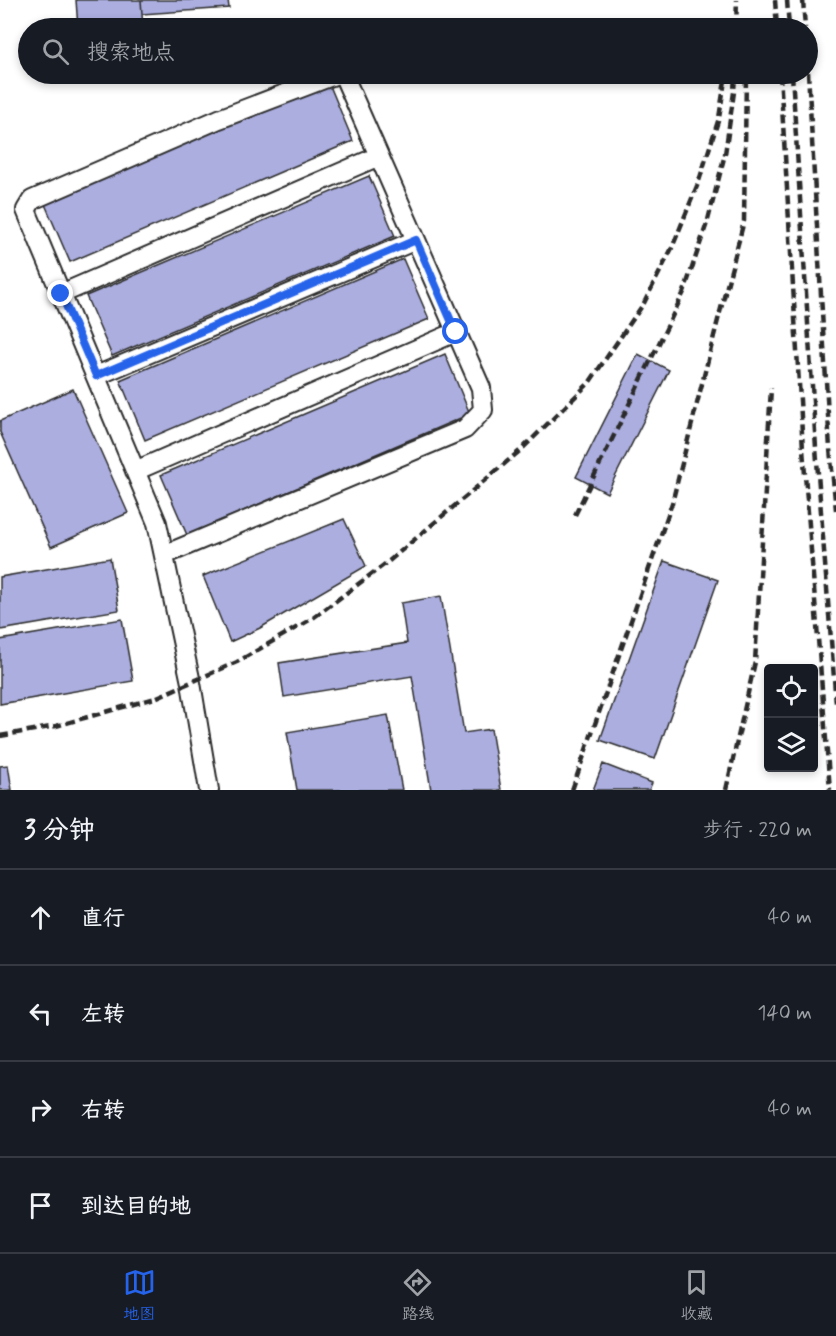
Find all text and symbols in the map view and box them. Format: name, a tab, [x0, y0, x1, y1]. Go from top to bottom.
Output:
search box	[18, 18, 818, 84]
icon: search	[39, 35, 72, 68]
text: 搜索地点	[87, 39, 175, 67]
route end	[47, 280, 73, 306]
route start	[442, 318, 468, 344]
map controls	[764, 664, 818, 772]
button: locate	[764, 664, 818, 718]
button: layers	[764, 718, 818, 772]
text: 3 分钟	[24, 814, 95, 848]
text: 步行 · 220 m	[703, 817, 812, 844]
icon: ahead	[24, 901, 57, 934]
text: 40 m	[768, 904, 812, 931]
text: 直行	[81, 905, 125, 933]
icon: left	[24, 997, 57, 1030]
text: 140 m	[758, 1000, 812, 1027]
text: 左转	[81, 1001, 125, 1029]
icon: right	[24, 1093, 57, 1126]
text: 40 m	[768, 1096, 812, 1123]
text: 右转	[81, 1097, 125, 1125]
icon: arrive	[24, 1189, 57, 1222]
text: 到达目的地	[81, 1193, 191, 1221]
tab: 地图	[123, 1266, 156, 1325]
tab: 路线	[401, 1266, 434, 1325]
tab: 收藏	[680, 1266, 713, 1325]

